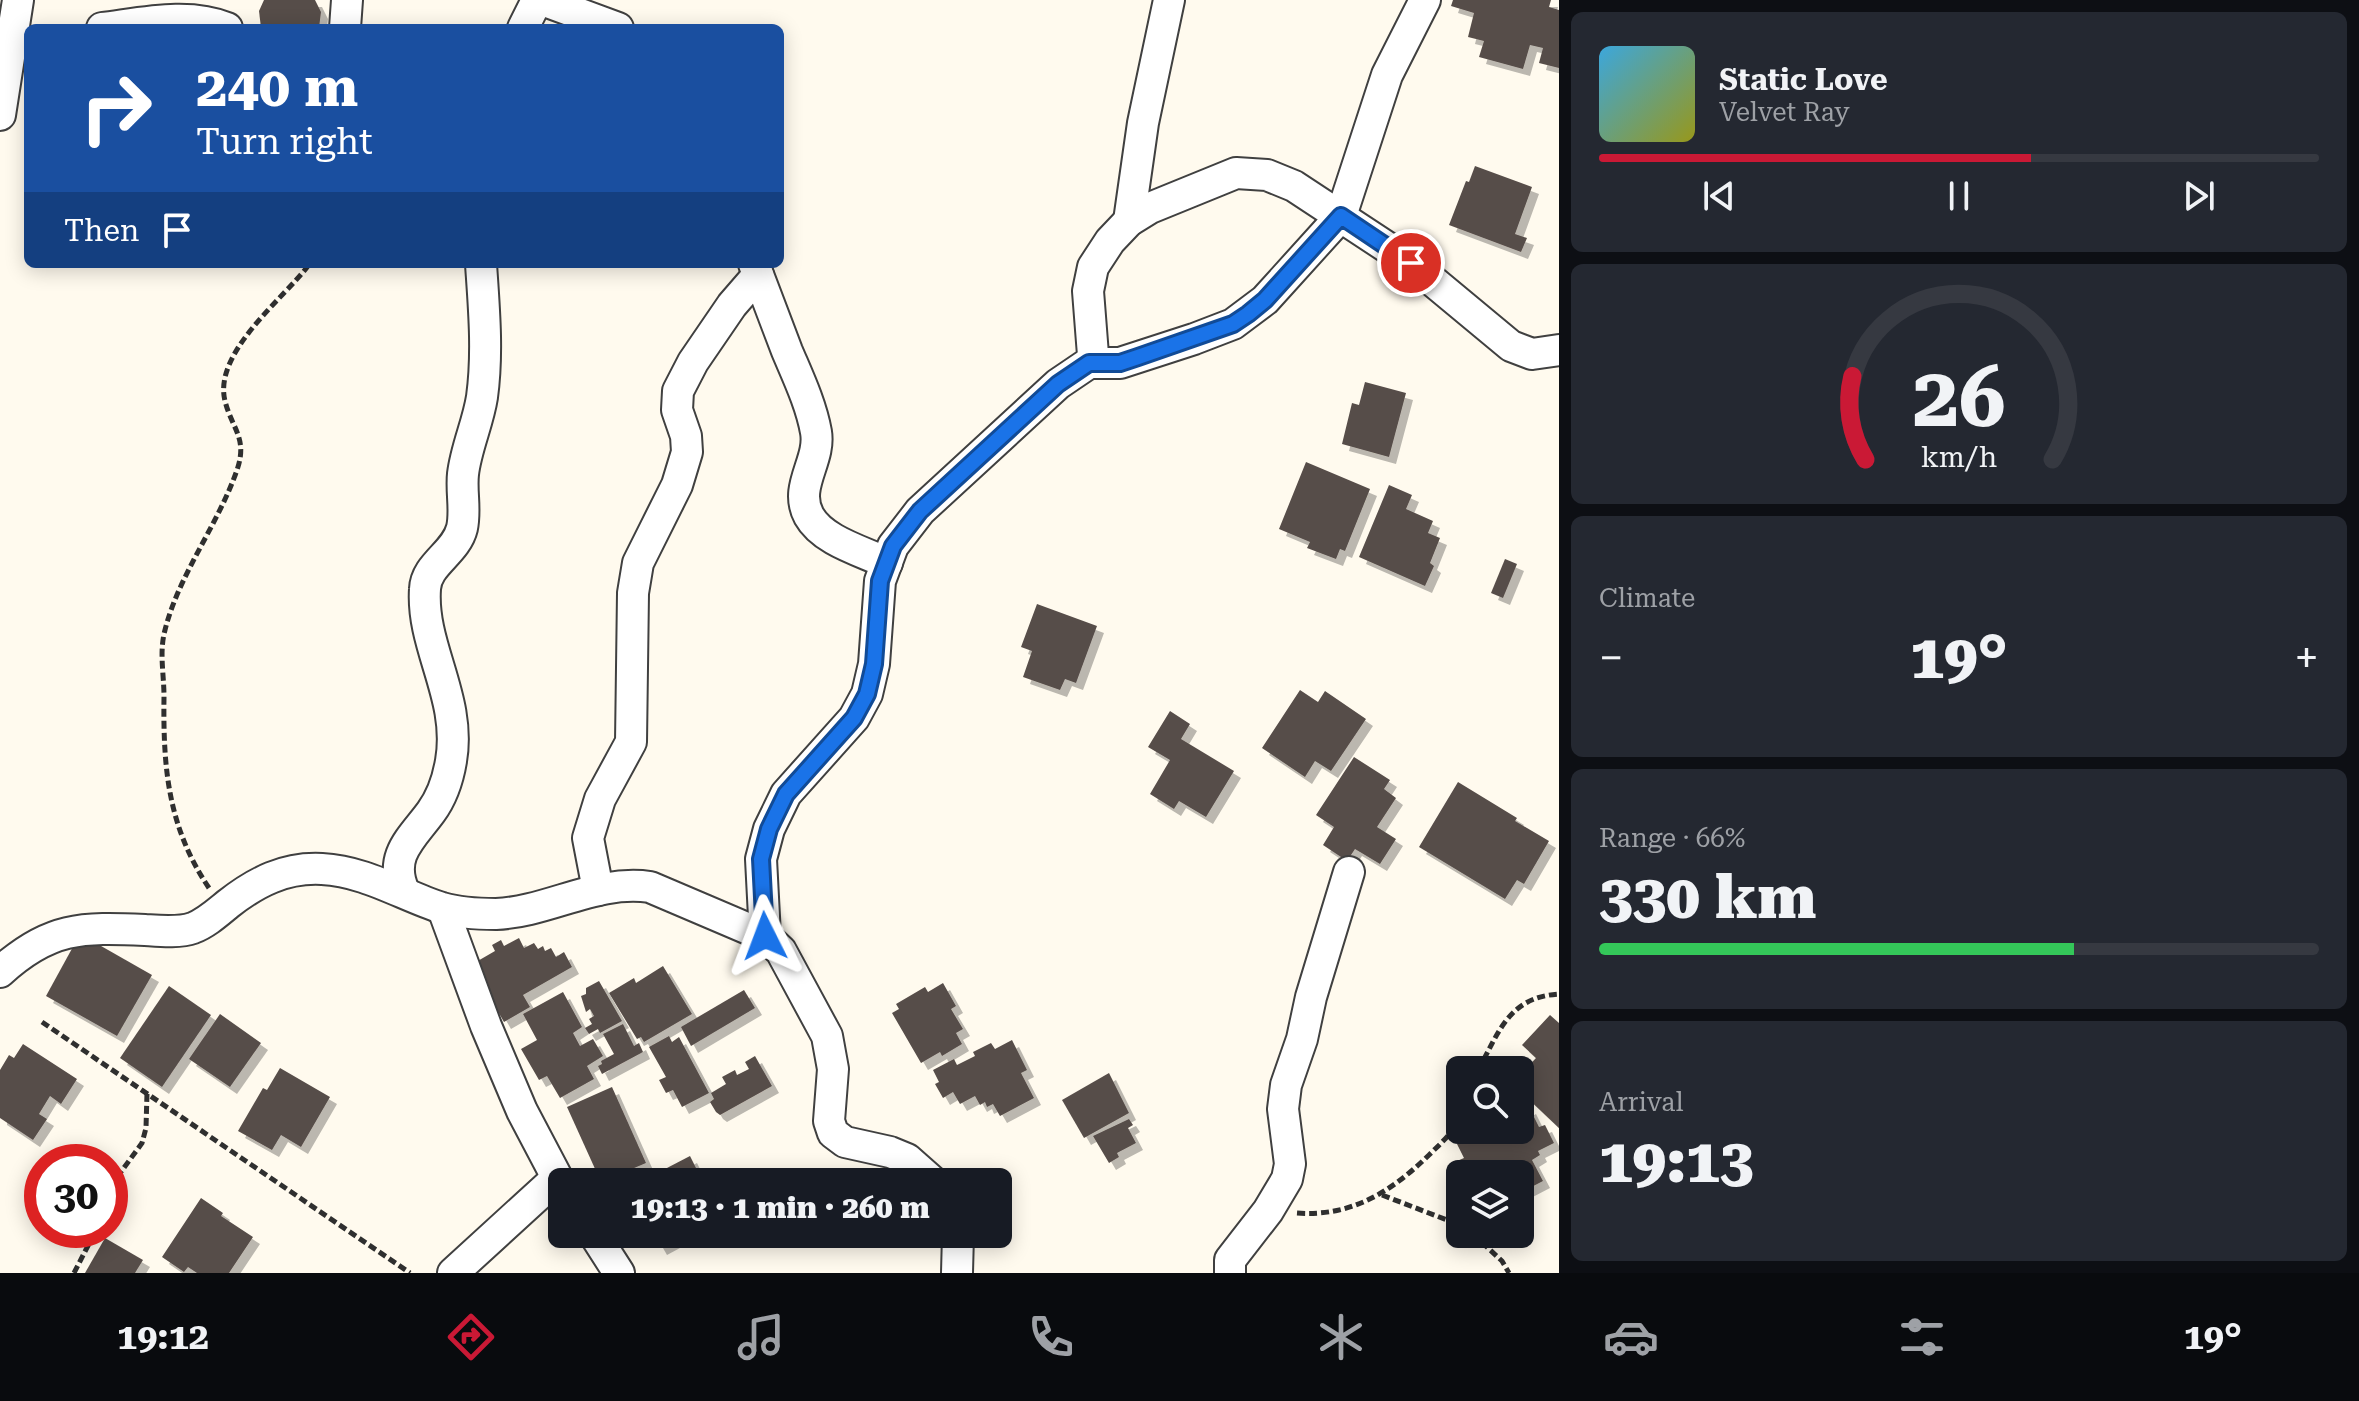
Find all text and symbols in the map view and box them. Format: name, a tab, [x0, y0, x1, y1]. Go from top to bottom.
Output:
text: 240 m	[196, 54, 358, 120]
icon: right	[64, 56, 168, 160]
text: Static Love	[1719, 62, 1888, 97]
text: Velvet Ray	[1719, 97, 1850, 127]
text: Turn right	[196, 121, 373, 163]
icon: previous	[1697, 174, 1741, 218]
icon: pause	[1937, 174, 1981, 218]
icon: next	[2177, 174, 2221, 218]
icon: arrive	[155, 208, 199, 252]
text: Then	[64, 213, 139, 248]
pin	[1377, 229, 1445, 297]
icon: arrive	[1389, 241, 1433, 285]
text: 26	[1912, 349, 2006, 446]
text: km/h	[1921, 440, 1997, 474]
text: Climate	[1599, 583, 1695, 613]
text: 19°	[1910, 622, 2008, 693]
text: −	[1599, 632, 1624, 684]
text: +	[2294, 632, 2319, 684]
text: Range · 66%	[1599, 823, 1745, 853]
text: 330 km	[1599, 862, 1816, 933]
position arrow	[723, 894, 807, 978]
map controls	[1446, 1056, 1534, 1248]
button: search	[1446, 1056, 1534, 1144]
text: Arrival	[1599, 1087, 1684, 1117]
text: 19:13	[1599, 1126, 1753, 1197]
speed limit sign: 30	[24, 1144, 128, 1248]
button: layers	[1446, 1160, 1534, 1248]
text: 19:13 · 1 min · 260 m	[630, 1190, 930, 1225]
icon: directions	[443, 1309, 499, 1365]
icon: music	[733, 1309, 789, 1365]
icon: phone	[1023, 1309, 1079, 1365]
icon: climate	[1313, 1309, 1369, 1365]
icon: car	[1603, 1309, 1659, 1365]
icon: filters	[1894, 1309, 1950, 1365]
text: 19:12	[117, 1316, 209, 1358]
text: 19°	[2184, 1316, 2242, 1358]

